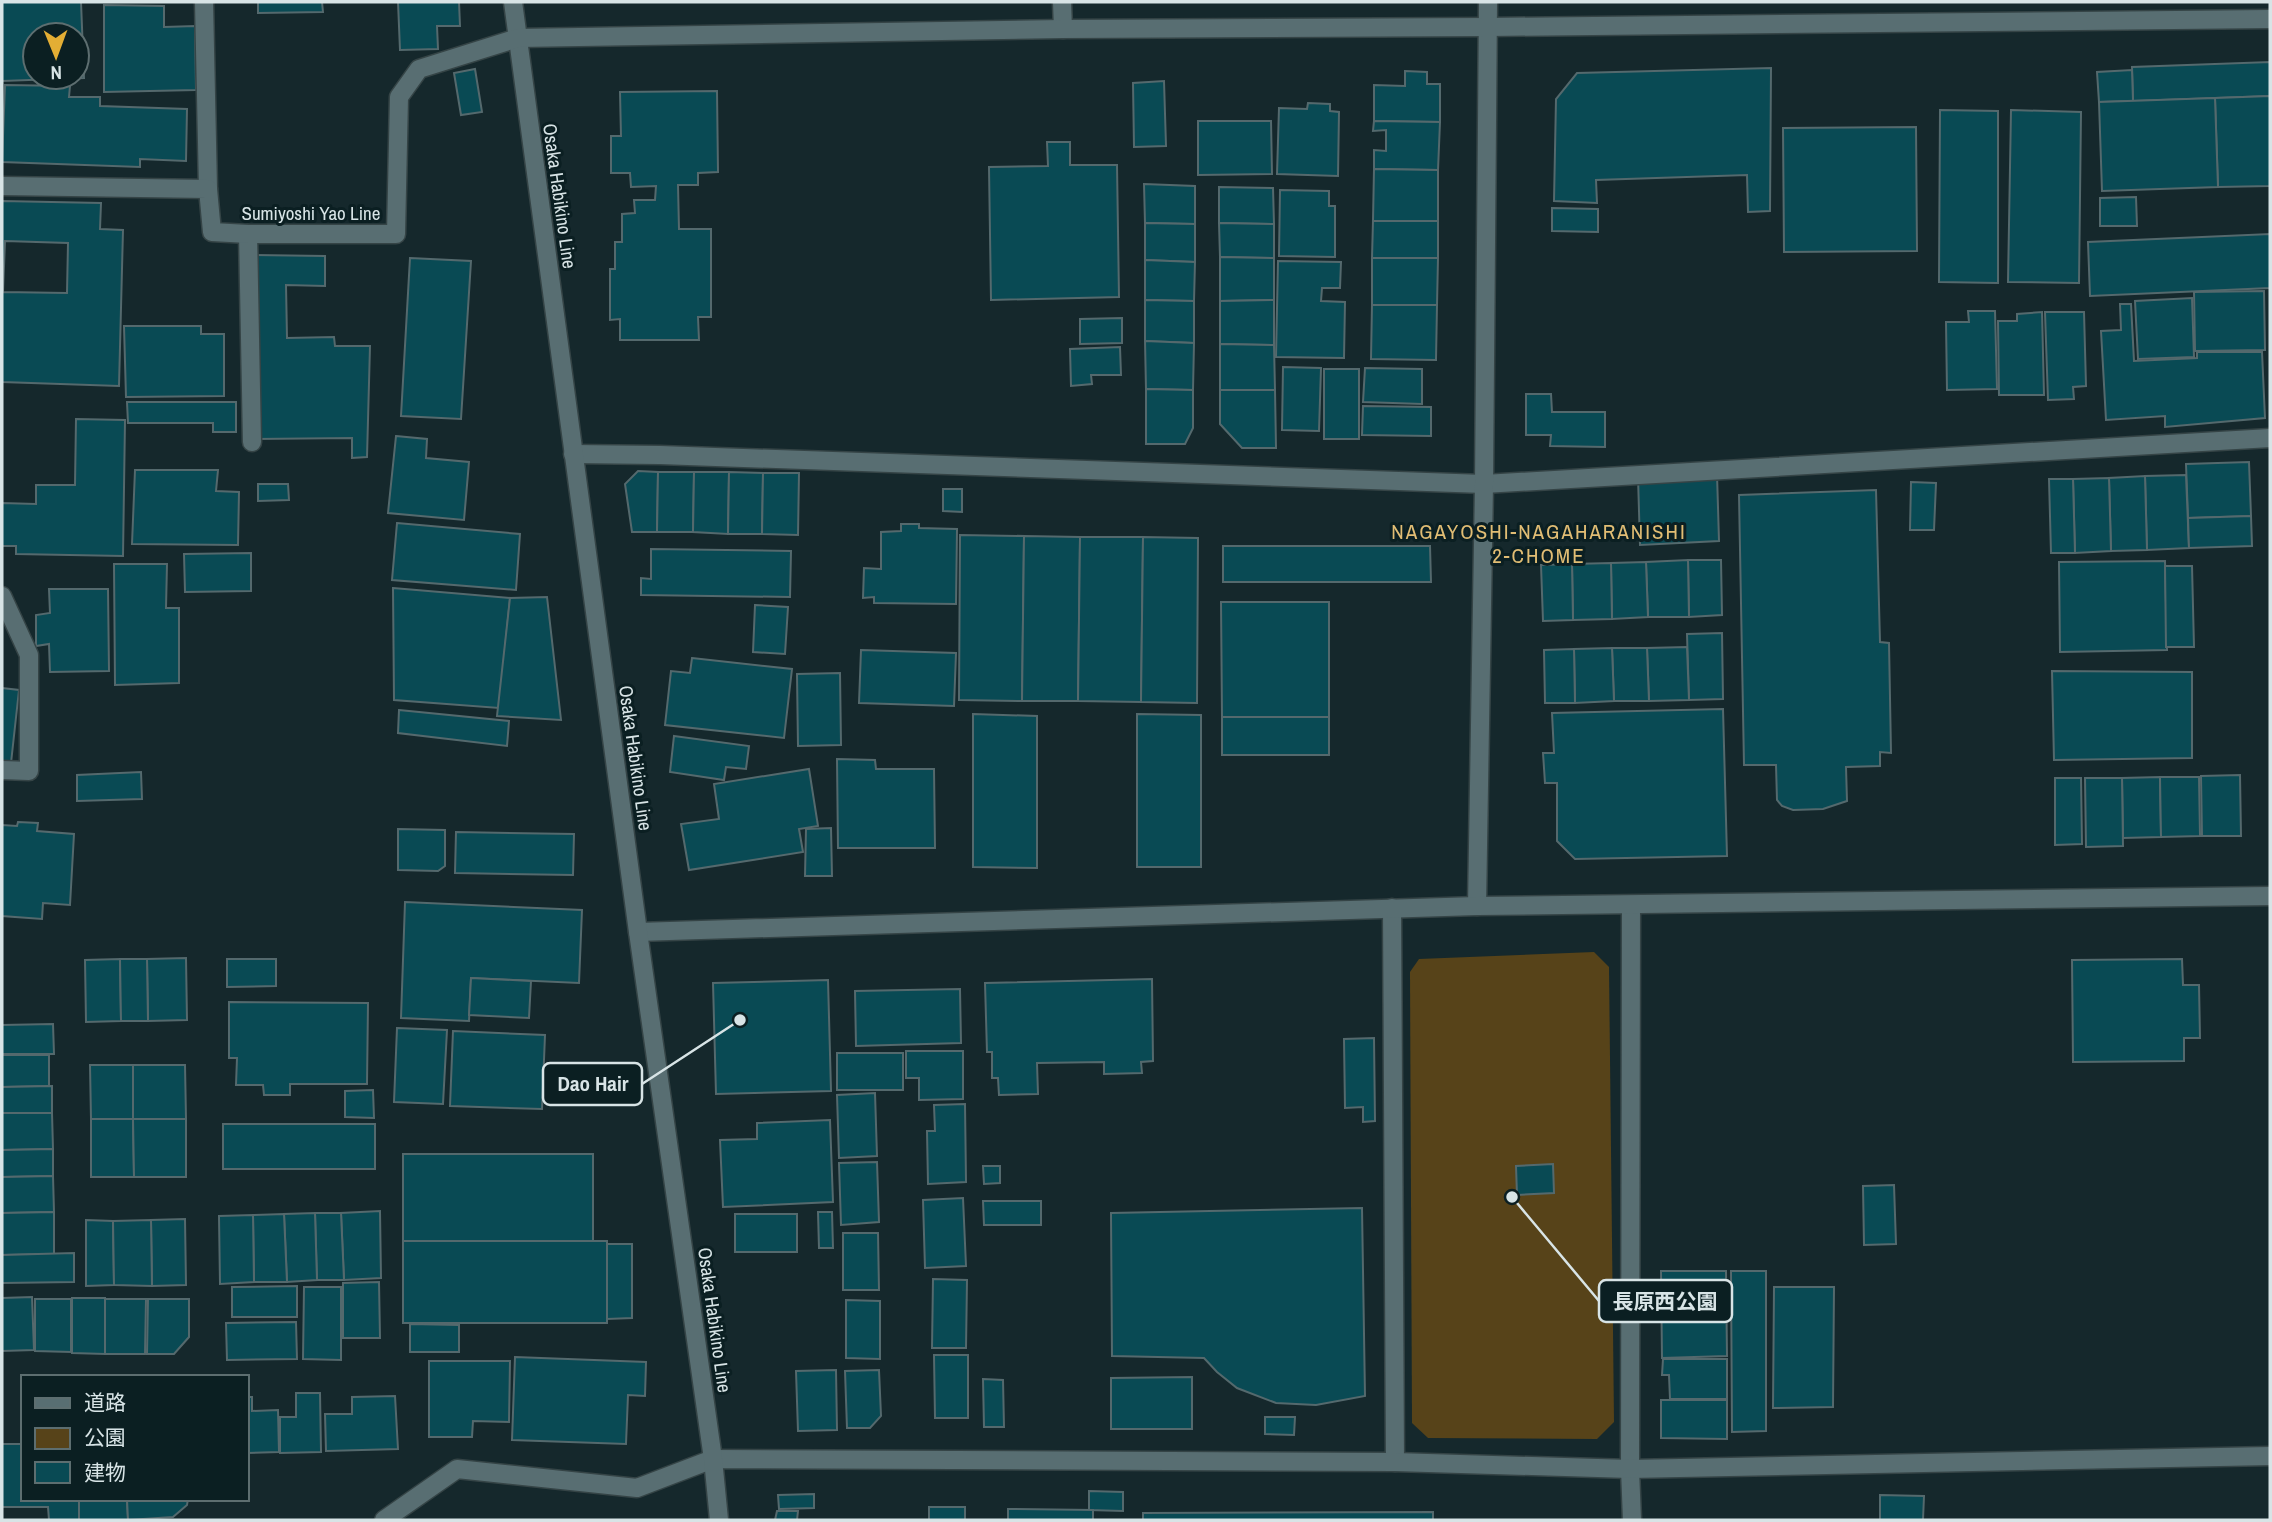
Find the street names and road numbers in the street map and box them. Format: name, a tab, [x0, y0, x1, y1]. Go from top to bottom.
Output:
street label: Osaka Habikino Line	[537, 122, 583, 270]
street label: Sumiyoshi Yao Line	[242, 200, 380, 226]
street label: Osaka Habikino Line	[613, 684, 659, 832]
street label: Osaka Habikino Line	[692, 1246, 738, 1394]

